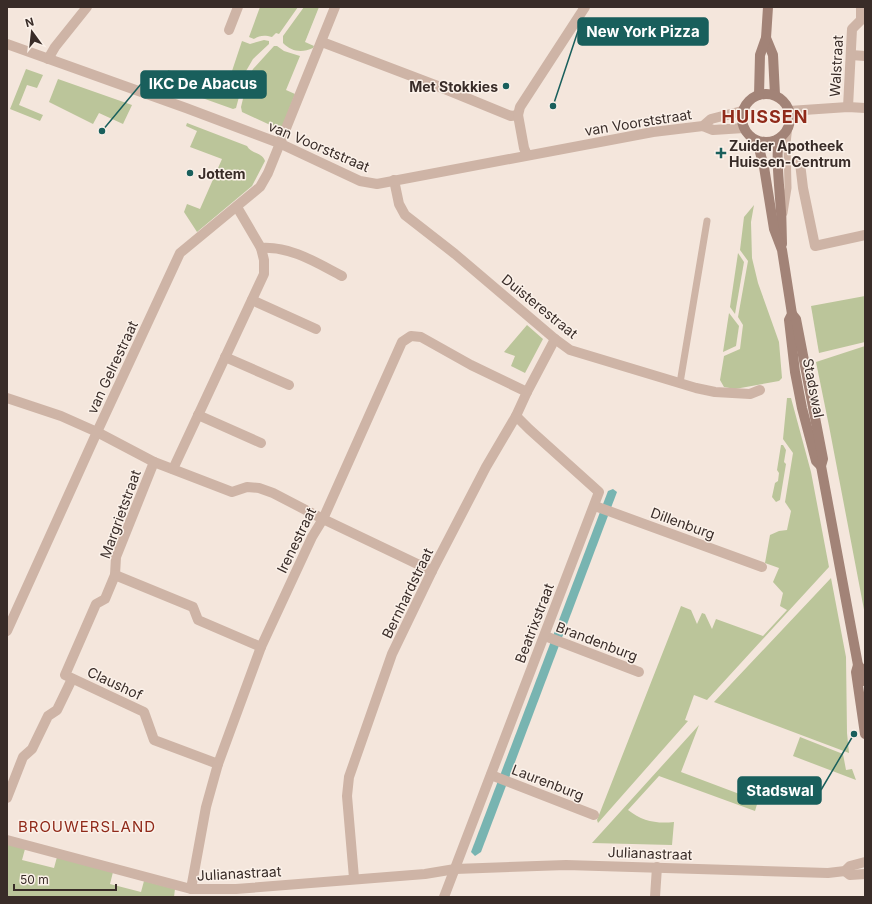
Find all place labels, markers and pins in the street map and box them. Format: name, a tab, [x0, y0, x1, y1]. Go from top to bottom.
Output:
callout: New York Pizza	[578, 18, 708, 45]
callout: IKC De Abacus	[141, 71, 266, 98]
place label: Met Stokkies	[409, 78, 498, 95]
marker: Met Stokkies	[501, 81, 511, 91]
place label: Zuider Apotheek Huissen-Centrum	[729, 137, 851, 170]
marker: Zuider Apotheek Huissen-Centrum	[716, 148, 726, 158]
place label: Jottem	[198, 165, 246, 182]
marker: Jottem	[185, 168, 195, 178]
callout: Stadswal	[738, 777, 821, 804]

